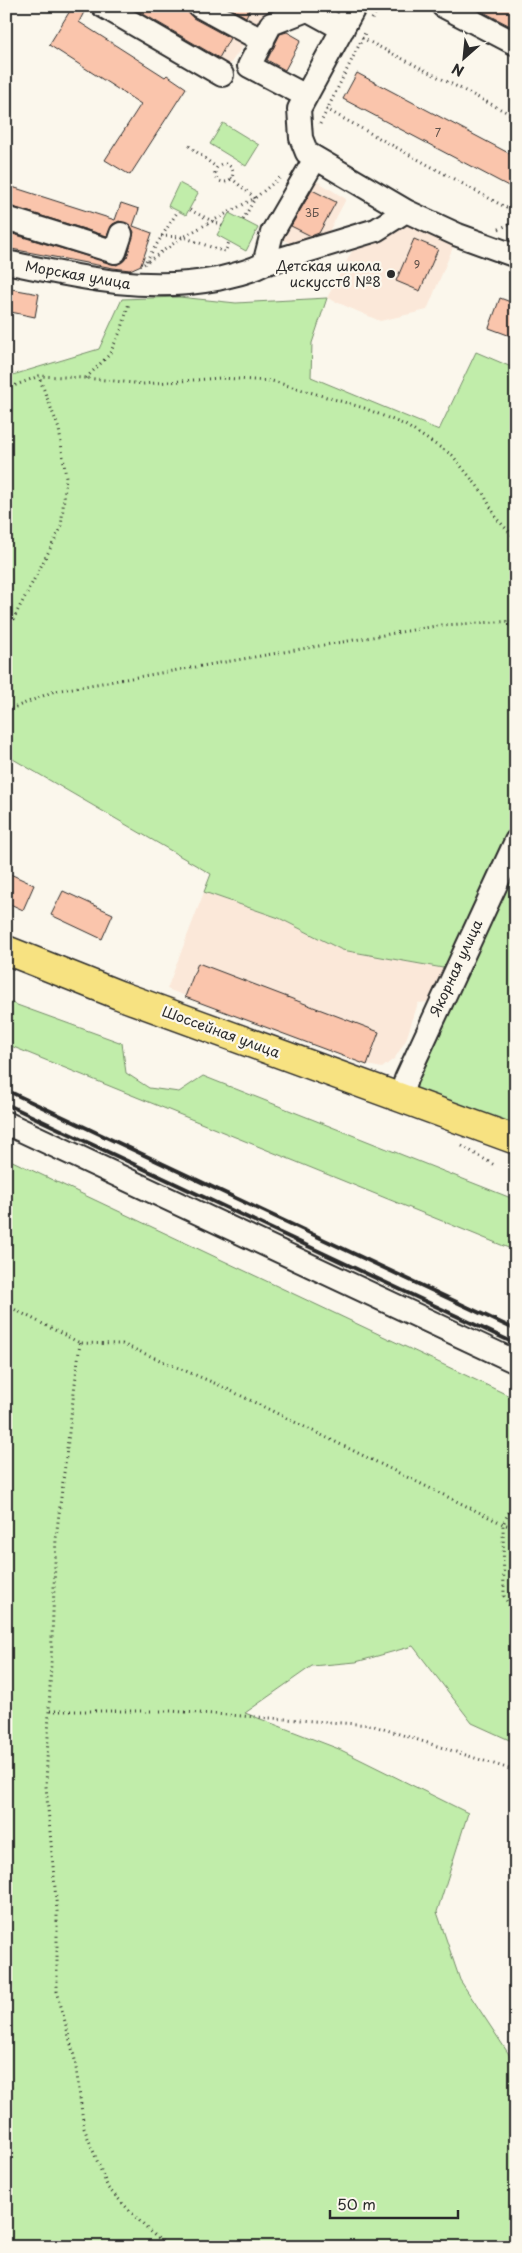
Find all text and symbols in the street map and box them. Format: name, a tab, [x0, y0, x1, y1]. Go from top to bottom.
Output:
north arrow	[440, 32, 490, 82]
text: N	[448, 58, 468, 82]
house number: 7	[435, 124, 441, 141]
house number: 3Б	[305, 204, 319, 221]
street label: Морская улица	[24, 255, 133, 294]
place label: Детская школа искусств №8	[275, 255, 381, 292]
house number: 9	[414, 256, 420, 273]
marker: Детская школа искусств №8	[385, 268, 397, 280]
street label: Якорная улица	[424, 916, 487, 1020]
street label: Шоссейная улица	[159, 1000, 283, 1063]
scale bar	[330, 2188, 457, 2220]
text: 50 m	[337, 2192, 376, 2215]

